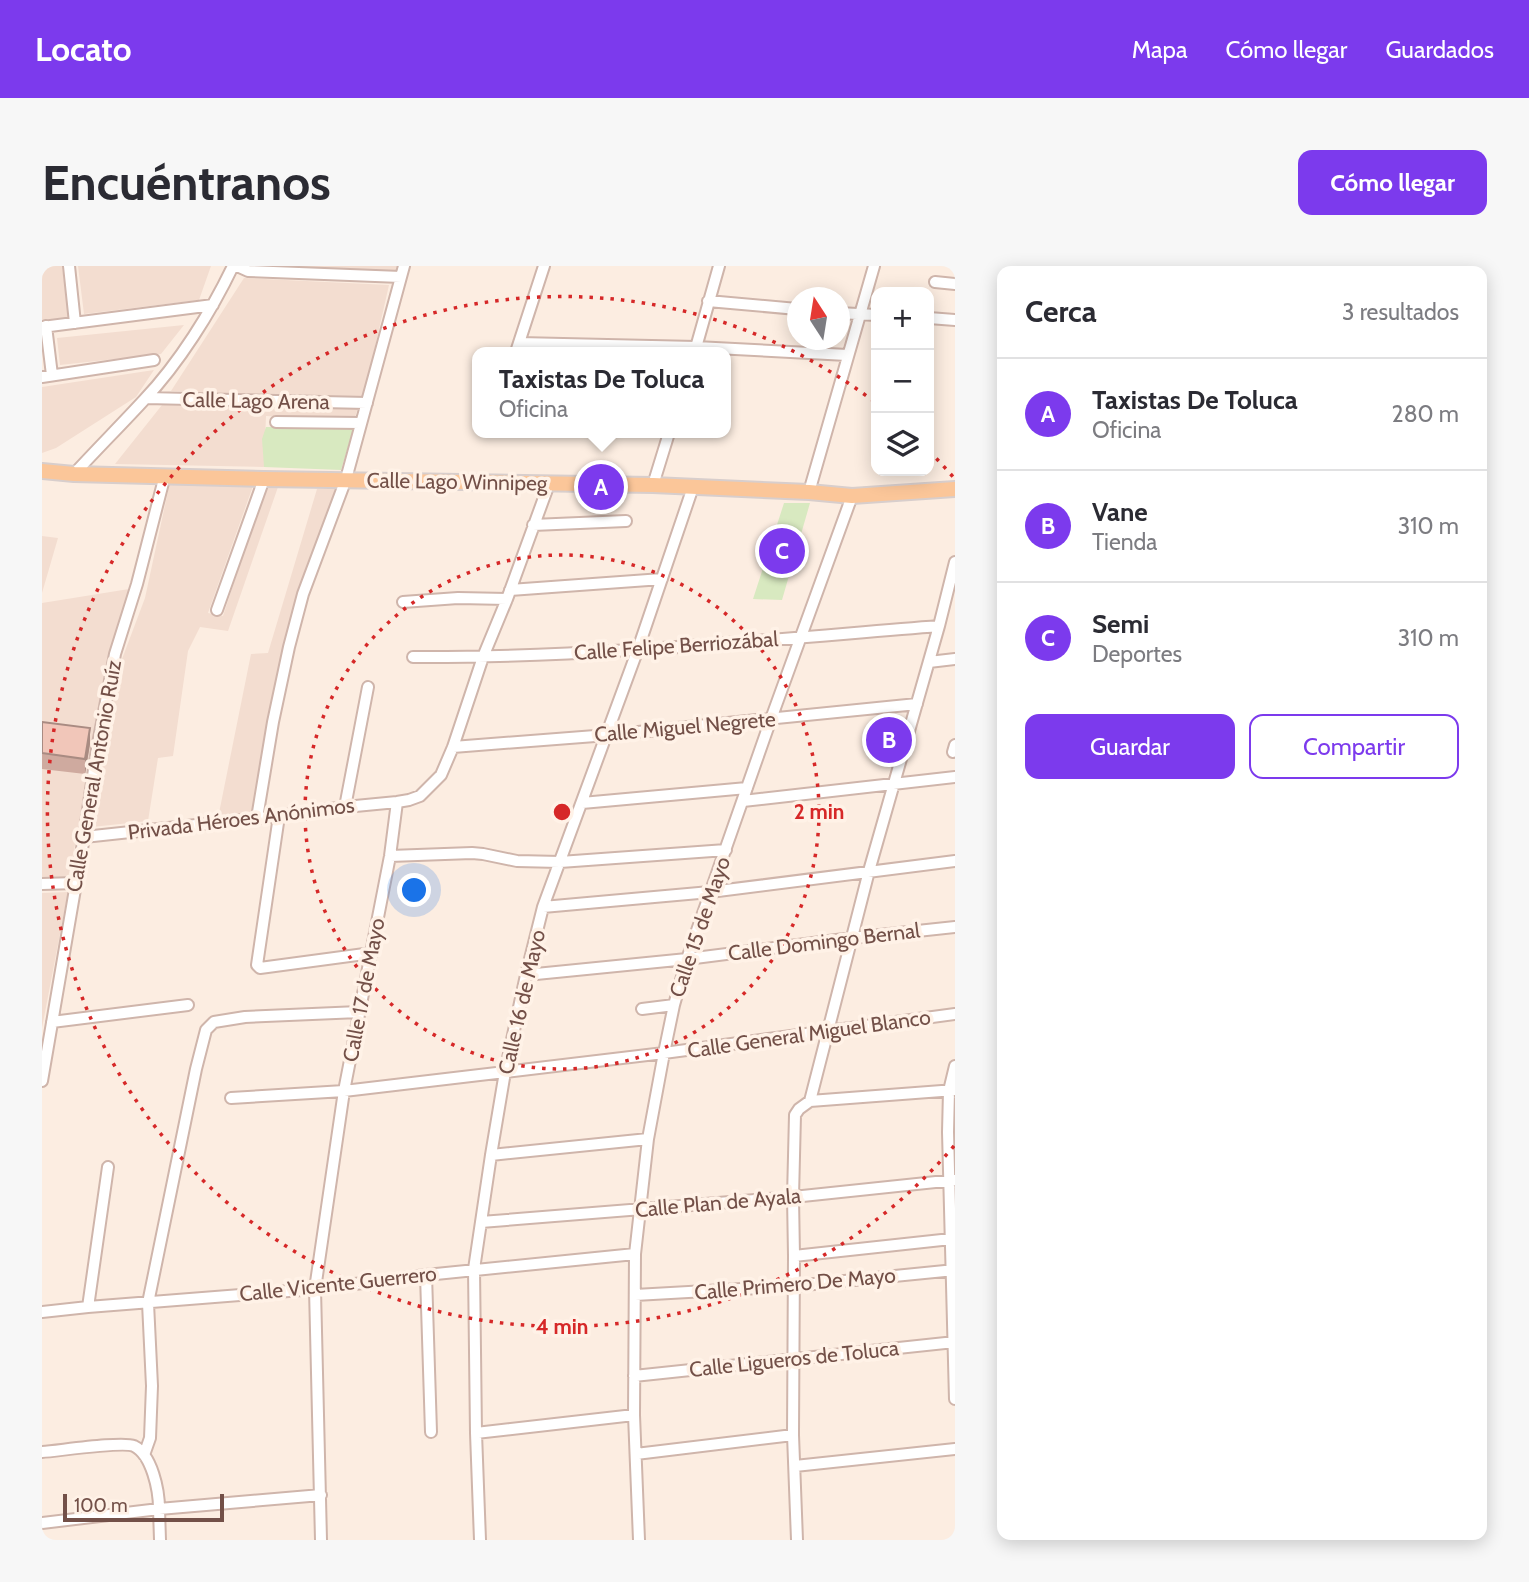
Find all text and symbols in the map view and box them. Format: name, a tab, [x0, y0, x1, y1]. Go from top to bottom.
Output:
text: Locato	[35, 29, 131, 69]
text: Mapa	[1132, 35, 1188, 64]
text: Cómo llegar	[1226, 35, 1347, 64]
text: Guardados	[1385, 35, 1494, 64]
button: Cómo llegar	[1298, 150, 1487, 215]
text: Encuéntranos	[42, 153, 331, 212]
north arrow	[787, 287, 850, 350]
map controls	[871, 287, 934, 476]
button: +	[871, 287, 934, 350]
text: Cerca	[1025, 293, 1097, 330]
text: 3 resultados	[1342, 298, 1459, 326]
popup	[472, 347, 731, 438]
button: −	[871, 350, 934, 413]
text: Taxistas De Toluca	[499, 363, 704, 395]
text: Taxistas De Toluca	[1092, 384, 1298, 416]
street label: Calle Lago Arena	[182, 387, 330, 414]
text: Oficina	[499, 395, 568, 423]
text: A	[1041, 400, 1055, 428]
text: 280 m	[1392, 400, 1459, 428]
button: layers	[871, 413, 934, 476]
text: Oficina	[1092, 416, 1161, 444]
pin: A	[578, 461, 624, 513]
street label: Calle Lago Winnipeg	[366, 467, 548, 496]
text: Vane	[1092, 496, 1148, 528]
text: B	[1041, 512, 1055, 540]
text: 310 m	[1398, 512, 1459, 540]
pin: C	[759, 525, 805, 577]
text: Tienda	[1092, 528, 1157, 556]
text: Semi	[1092, 608, 1149, 640]
text: C	[1041, 624, 1055, 652]
text: 310 m	[1398, 624, 1459, 652]
street label: Calle Felipe Berriozábal	[573, 626, 779, 665]
text: Deportes	[1092, 640, 1182, 668]
street label: Calle General Antonio Ruíz	[61, 658, 126, 894]
street label: Calle Miguel Negrete	[593, 706, 777, 747]
pin: B	[866, 714, 912, 766]
button: Guardar	[1025, 714, 1235, 779]
button: Compartir	[1249, 714, 1459, 779]
street label: Privada Héroes Anónimos	[126, 792, 356, 845]
text: 2 min	[794, 799, 844, 824]
centre of rings	[550, 800, 574, 824]
street label: Calle 15 de Mayo	[664, 853, 735, 1000]
your location	[397, 873, 431, 907]
street label: Calle 17 de Mayo	[337, 916, 390, 1064]
street label: Calle Domingo Bernal	[727, 917, 921, 966]
street label: Calle 16 de Mayo	[493, 927, 550, 1077]
street label: Calle General Miguel Blanco	[686, 1004, 932, 1063]
street label: Calle Plan de Ayala	[634, 1183, 802, 1222]
street label: Calle Vicente Guerrero	[238, 1261, 438, 1306]
street label: Calle Primero De Mayo	[693, 1262, 897, 1305]
text: 4 min	[536, 1314, 588, 1339]
street label: Calle Ligueros de Toluca	[688, 1335, 900, 1382]
scale bar	[63, 1491, 224, 1523]
text: 100 m	[74, 1494, 128, 1517]

